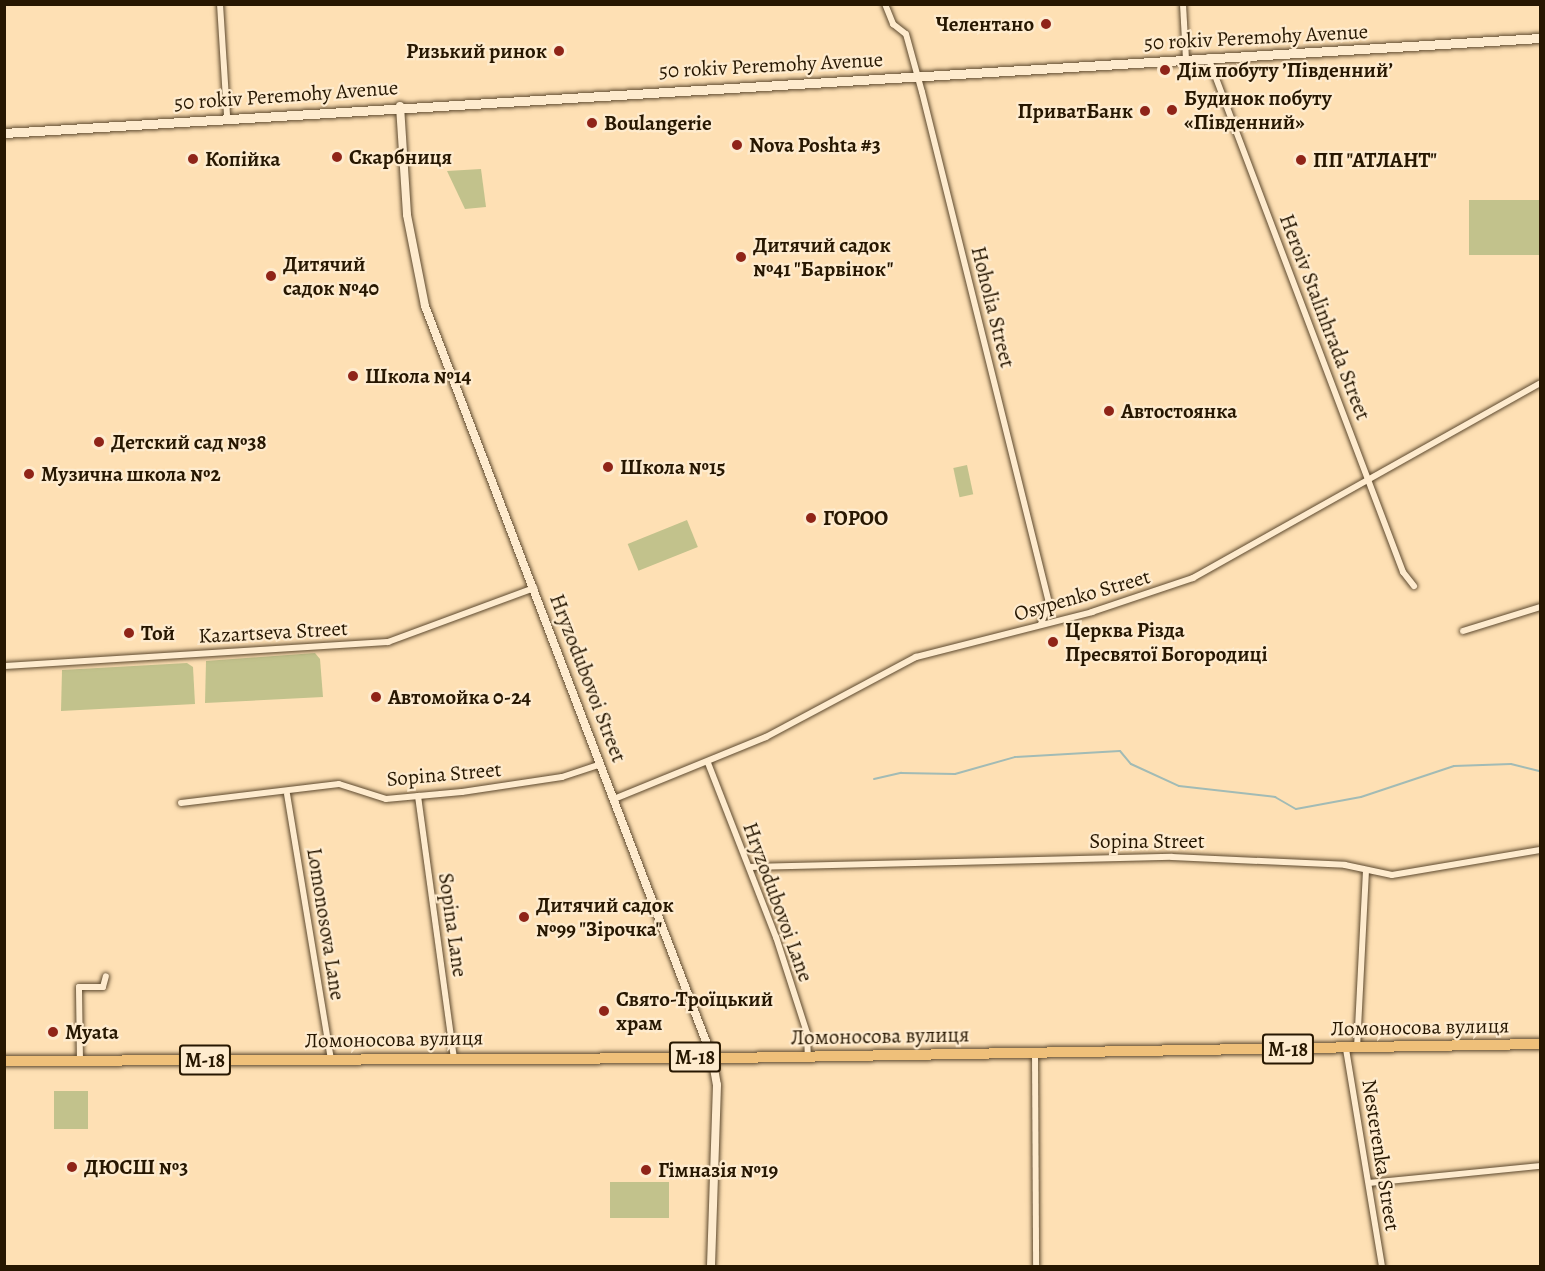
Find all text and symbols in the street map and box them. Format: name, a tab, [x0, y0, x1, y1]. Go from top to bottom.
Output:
place label: Челентано	[936, 11, 1034, 37]
marker: Челентано	[1039, 17, 1053, 31]
street label: 50 rokiv Peremohy Avenue	[1143, 19, 1369, 55]
place label: Ризький ринок	[406, 38, 547, 64]
marker: Ризький ринок	[552, 44, 566, 58]
street label: 50 rokiv Peremohy Avenue	[658, 47, 884, 83]
place label: Дім побуту ʼПівденнийʼ	[1177, 57, 1393, 83]
marker: Дім побуту ʼПівденнийʼ	[1158, 63, 1172, 77]
street label: 50 rokiv Peremohy Avenue	[173, 75, 399, 115]
place label: Будинок побуту «Південний»	[1184, 85, 1332, 135]
place label: ПриватБанк	[1018, 98, 1133, 124]
marker: Будинок побуту «Південний»	[1165, 103, 1179, 117]
marker: ПриватБанк	[1138, 104, 1152, 118]
place label: Boulangerie	[604, 110, 712, 136]
marker: Boulangerie	[585, 116, 599, 130]
place label: Nova Poshta #3	[749, 132, 881, 158]
marker: Nova Poshta #3	[730, 138, 744, 152]
place label: Скарбниця	[349, 144, 452, 170]
place label: Копійка	[205, 146, 281, 172]
place label: ПП "АТЛАНТ"	[1313, 147, 1437, 173]
marker: Скарбниця	[330, 150, 344, 164]
marker: Копійка	[186, 152, 200, 166]
marker: ПП "АТЛАНТ"	[1294, 153, 1308, 167]
street label: Heroiv Stalinhrada Street	[1274, 210, 1376, 424]
place label: Дитячий садок №41 "Барвінок"	[753, 232, 894, 282]
street label: Hoholia Street	[966, 244, 1020, 370]
marker: Дитячий садок №41 "Барвінок"	[734, 250, 748, 264]
place label: Дитячий садок №40	[283, 251, 379, 301]
marker: Дитячий садок №40	[264, 269, 278, 283]
place label: Школа №14	[365, 363, 471, 389]
marker: Школа №14	[346, 369, 360, 383]
place label: Автостоянка	[1121, 398, 1237, 424]
marker: Автостоянка	[1102, 404, 1116, 418]
place label: Детский сад №38	[111, 429, 267, 455]
marker: Детский сад №38	[92, 435, 106, 449]
place label: Школа №15	[620, 454, 725, 480]
marker: Школа №15	[601, 460, 615, 474]
place label: Музична школа №2	[41, 461, 221, 487]
marker: Музична школа №2	[22, 467, 36, 481]
place label: ГОРОО	[823, 505, 888, 531]
marker: ГОРОО	[804, 511, 818, 525]
street label: Osypenko Street	[1011, 564, 1153, 626]
street label: Hryzodubovoi Street	[544, 590, 632, 766]
street label: Kazartseva Street	[198, 616, 348, 648]
place label: Церква Різда Пресвятої Богородиці	[1065, 617, 1268, 667]
place label: Той	[141, 620, 175, 646]
marker: Той	[122, 626, 136, 640]
marker: Церква Різда Пресвятої Богородиці	[1046, 635, 1060, 649]
place label: Автомойка 0-24	[388, 684, 531, 710]
marker: Автомойка 0-24	[369, 690, 383, 704]
street label: Sopina Street	[385, 756, 503, 792]
street label: Hryzodubovoi Lane	[737, 819, 819, 985]
street label: Sopina Street	[1089, 828, 1205, 854]
street label: Lomonosova Lane	[302, 846, 350, 1002]
street label: Sopina Lane	[433, 871, 473, 979]
place label: Дитячий садок №99 "Зірочка"	[536, 892, 674, 942]
marker: Дитячий садок №99 "Зірочка"	[517, 910, 531, 924]
place label: Свято-Троїцький храм	[616, 986, 773, 1036]
marker: Свято-Троїцький храм	[597, 1004, 611, 1018]
street label: Ломоносова вулиця	[1330, 1013, 1510, 1041]
place label: Myata	[65, 1019, 119, 1045]
street label: Ломоносова вулиця	[790, 1022, 970, 1050]
marker: Myata	[46, 1025, 60, 1039]
street label: Ломоносова вулиця	[304, 1025, 484, 1053]
road number: М-18	[1261, 1032, 1315, 1066]
road number: М-18	[668, 1040, 722, 1074]
road number: М-18	[178, 1043, 232, 1077]
street label: Nesterenka Street	[1357, 1077, 1405, 1233]
place label: ДЮСШ №3	[84, 1154, 188, 1180]
place label: Гімназія №19	[658, 1157, 778, 1183]
marker: ДЮСШ №3	[65, 1160, 79, 1174]
marker: Гімназія №19	[639, 1163, 653, 1177]

